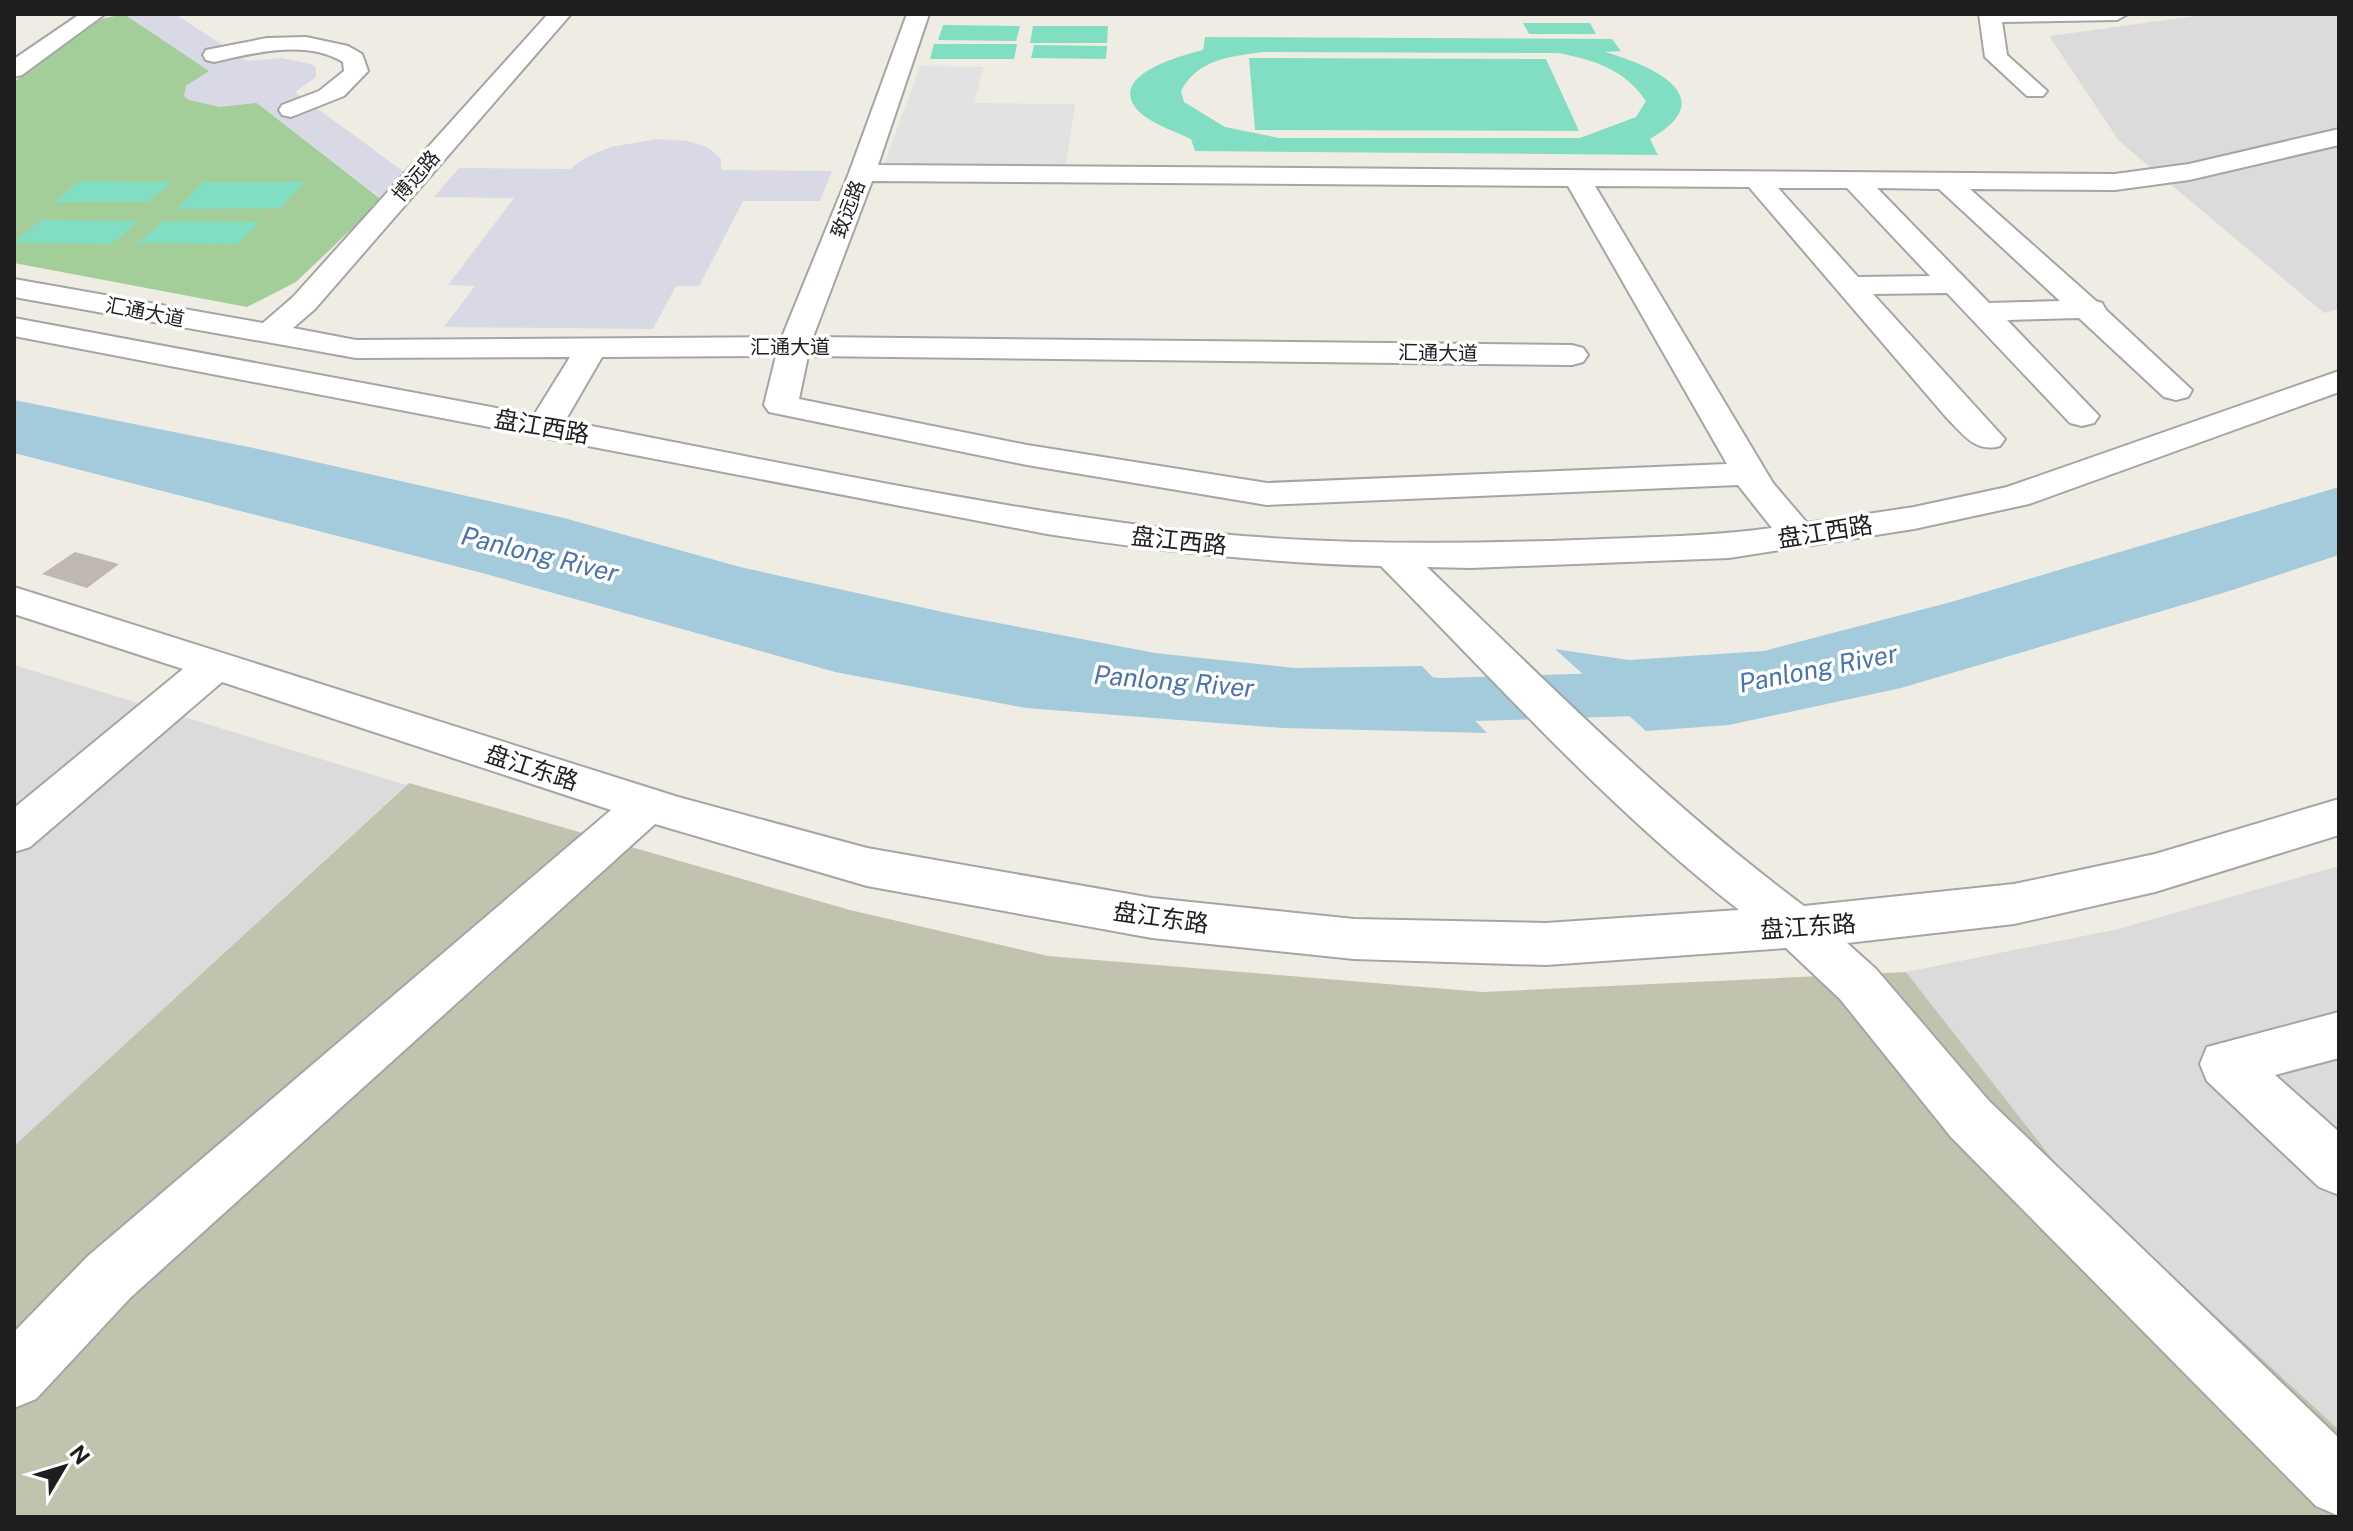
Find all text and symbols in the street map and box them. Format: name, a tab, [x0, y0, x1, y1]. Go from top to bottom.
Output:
street label: 博远路	[387, 145, 445, 207]
street label: 致远路	[826, 177, 870, 241]
street label: 汇通大道	[103, 293, 187, 331]
street label: 汇通大道	[750, 335, 830, 359]
street label: 汇通大道	[1398, 340, 1478, 366]
street label: 盘江西路	[492, 404, 592, 448]
street label: 盘江西路	[1775, 510, 1875, 552]
water label: Panlong River	[458, 519, 622, 589]
street label: 盘江西路	[1130, 521, 1228, 559]
water label: Panlong River	[1736, 637, 1900, 699]
water label: Panlong River	[1092, 659, 1256, 703]
street label: 盘江东路	[482, 739, 582, 795]
street label: 盘江东路	[1112, 896, 1210, 938]
street label: 盘江东路	[1759, 909, 1857, 943]
north arrow	[24, 1427, 104, 1507]
text: N	[64, 1440, 95, 1469]

